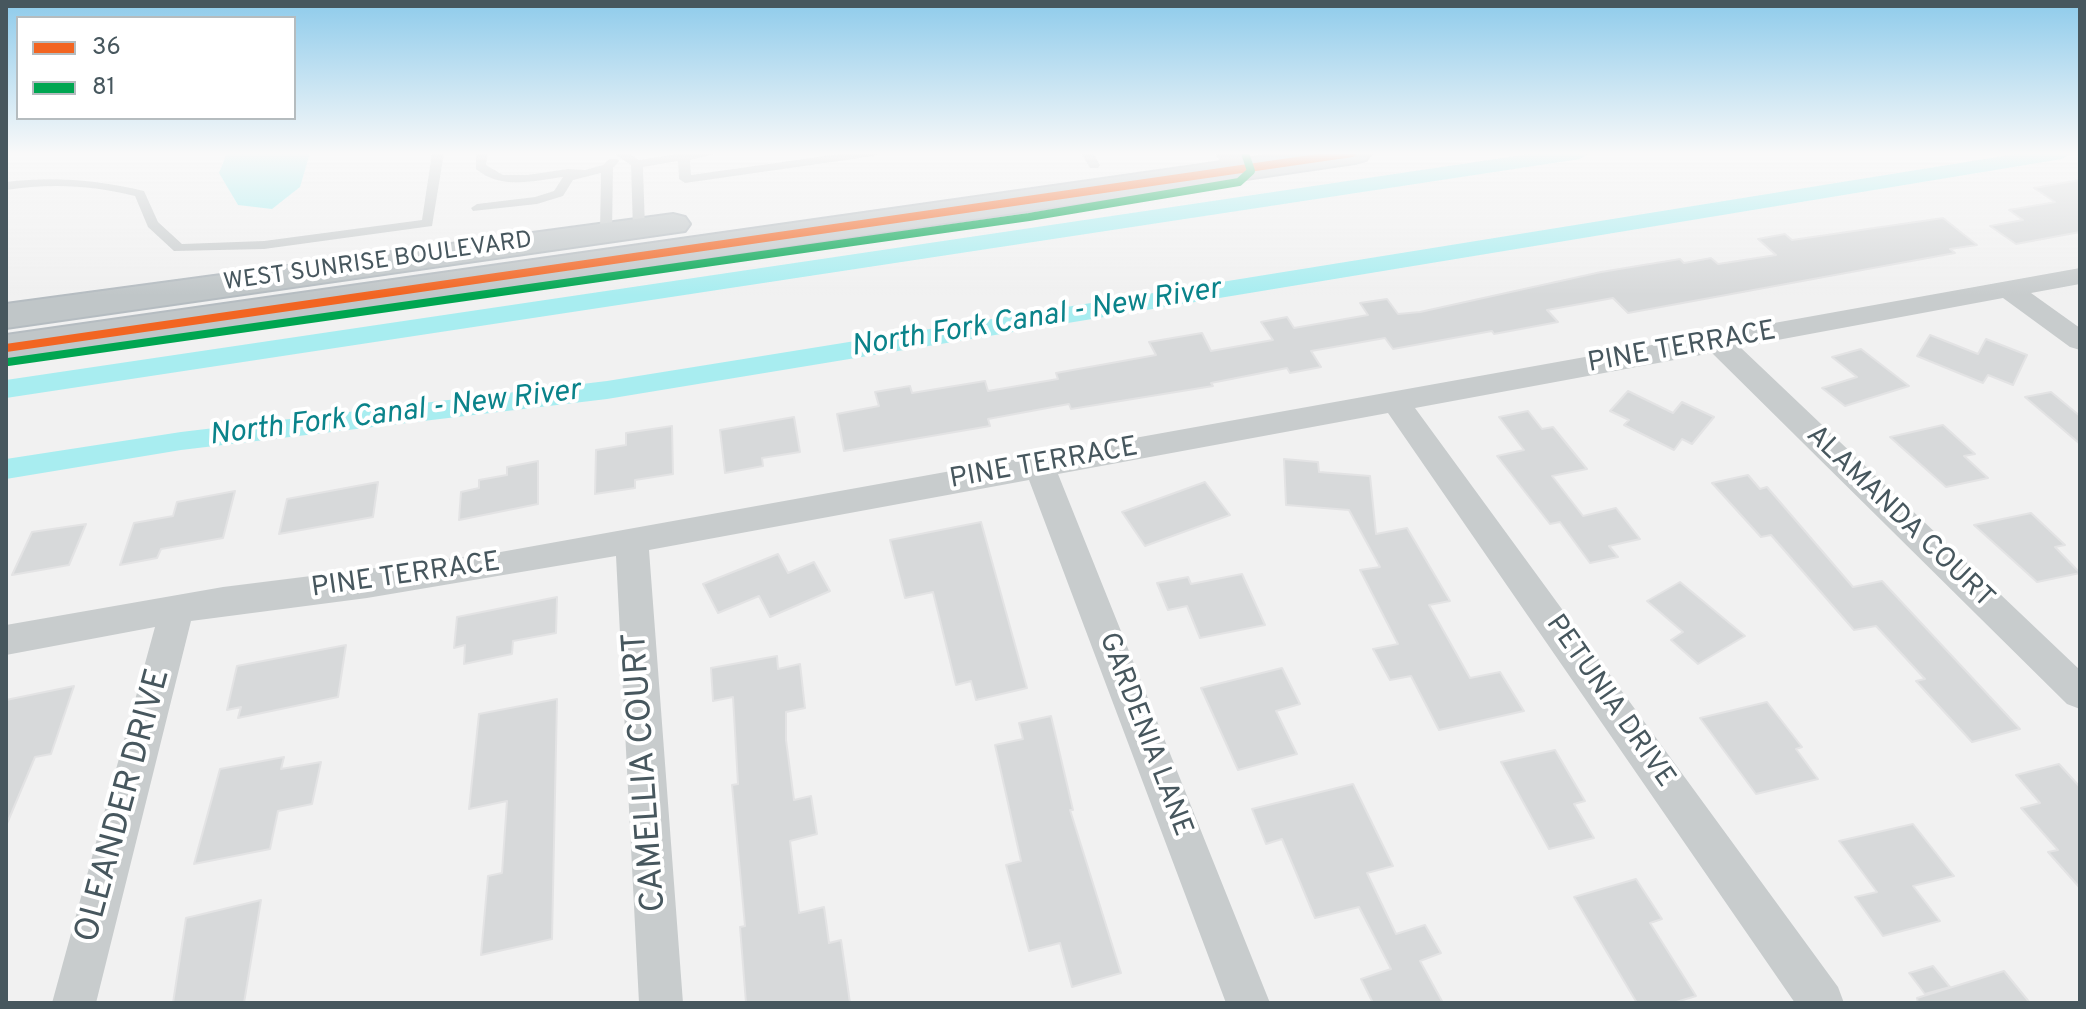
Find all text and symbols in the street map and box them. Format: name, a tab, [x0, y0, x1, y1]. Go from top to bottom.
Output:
legend	[16, 16, 296, 120]
text: 36	[92, 33, 121, 63]
text: 81	[92, 73, 116, 103]
street label: WEST SUNRISE BOULEVARD	[222, 227, 534, 299]
water label: North Fork Canal - New River	[849, 273, 1223, 367]
street label: PINE TERRACE	[1585, 316, 1779, 382]
water label: North Fork Canal - New River	[207, 374, 583, 456]
street label: ALAMANDA COURT	[1798, 420, 2000, 616]
street label: PINE TERRACE	[947, 432, 1141, 498]
street label: PINE TERRACE	[309, 547, 503, 607]
street label: PETUNIA DRIVE	[1537, 609, 1681, 795]
street label: GARDENIA LANE	[1090, 629, 1198, 841]
street label: CAMELLIA COURT	[617, 631, 677, 913]
street label: OLEANDER DRIVE	[69, 665, 181, 947]

